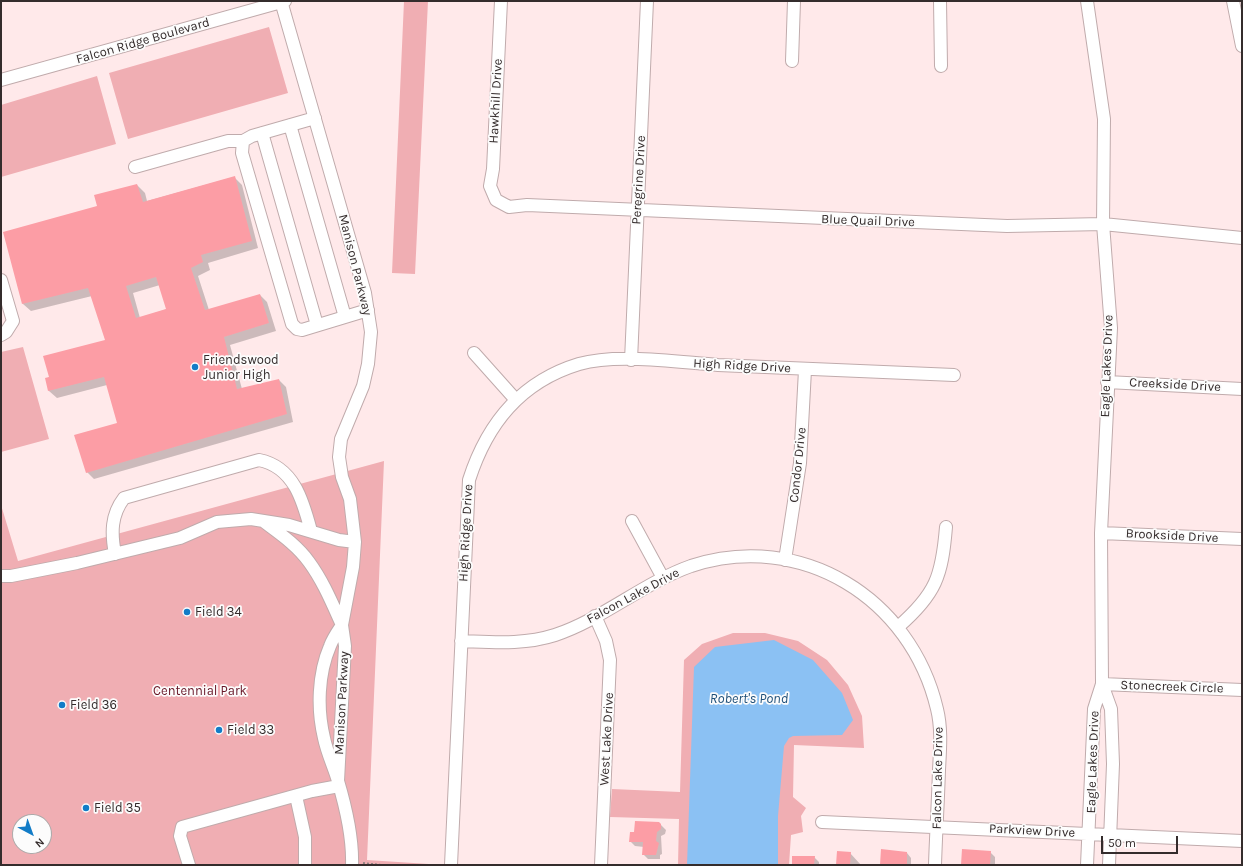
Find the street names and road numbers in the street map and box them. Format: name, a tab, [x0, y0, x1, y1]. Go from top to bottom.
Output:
street label: Falcon Ridge Boulevard	[74, 14, 212, 68]
street label: Hawkhill Drive	[486, 58, 506, 144]
street label: Peregrine Drive	[629, 135, 649, 225]
street label: Blue Quail Drive	[821, 212, 915, 230]
street label: Manison Parkway	[335, 213, 375, 317]
street label: Eagle Lakes Drive	[1097, 314, 1117, 418]
street label: High Ridge Drive	[693, 356, 791, 376]
street label: Creekside Drive	[1129, 375, 1221, 395]
street label: Condor Drive	[786, 426, 810, 504]
street label: High Ridge Drive	[456, 484, 476, 582]
street label: Brookside Drive	[1125, 526, 1219, 546]
street label: Falcon Lake Drive	[584, 565, 682, 627]
street label: Manison Parkway	[331, 651, 353, 755]
street label: Stonecreek Circle	[1120, 677, 1224, 697]
street label: West Lake Drive	[597, 692, 617, 786]
street label: Eagle Lakes Drive	[1083, 710, 1103, 814]
street label: Falcon Lake Drive	[929, 727, 947, 829]
street label: Parkview Drive	[988, 821, 1076, 841]

